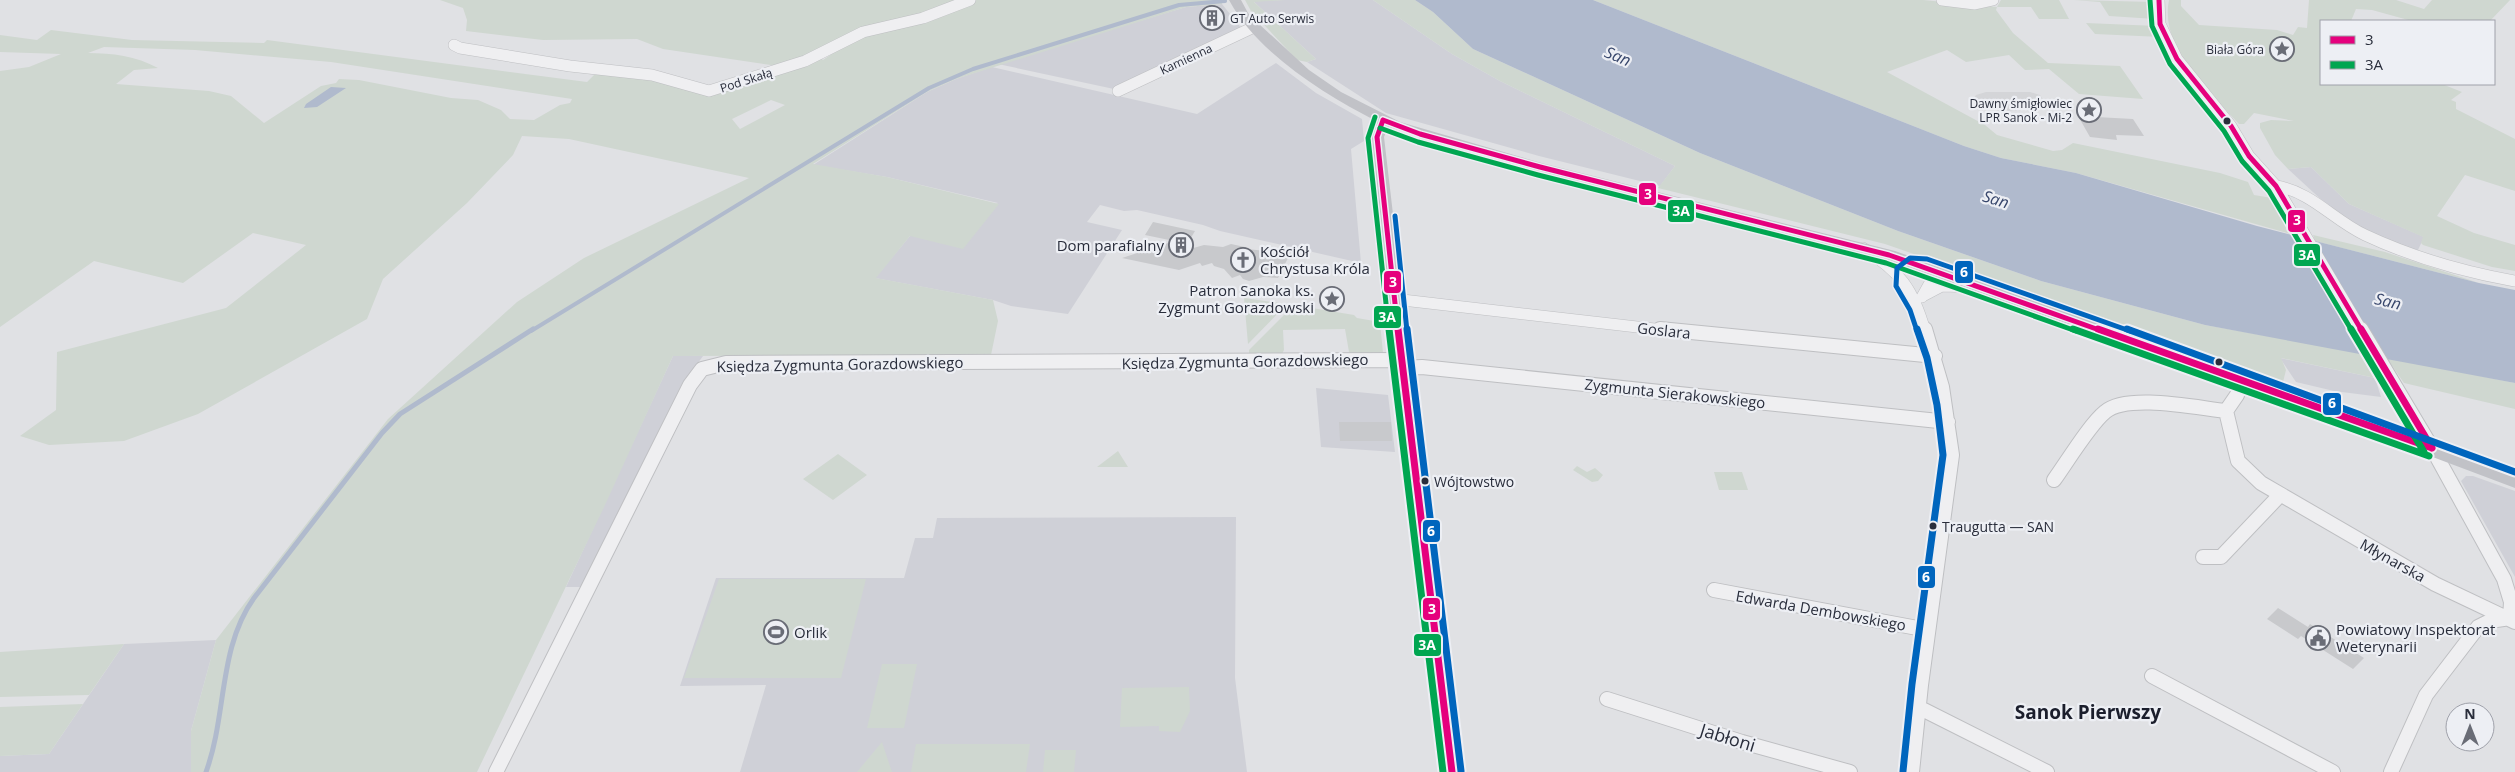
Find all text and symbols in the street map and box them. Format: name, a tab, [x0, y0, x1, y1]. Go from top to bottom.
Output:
building icon: GT Auto Serwis	[1199, 5, 1225, 31]
place label: GT Auto Serwis	[1230, 10, 1315, 27]
legend	[2320, 20, 2495, 85]
text: 3	[2365, 29, 2374, 49]
place icon: Biała Góra	[2269, 36, 2295, 62]
street label: Kamienna	[1157, 39, 1215, 79]
water label: San	[1602, 41, 1634, 71]
place label: Biała Góra	[2206, 41, 2264, 58]
text: 3A	[2365, 54, 2384, 74]
street label: Pod Skałą	[718, 64, 774, 96]
place label: Dawny śmigłowiec LPR Sanok - Mi-2	[1969, 95, 2072, 126]
place icon: Dawny śmigłowiec LPR Sanok - Mi-2	[2076, 97, 2102, 123]
unlabelled marker	[2222, 116, 2232, 126]
line badge: 3	[1638, 182, 1657, 206]
text: 3	[1644, 184, 1652, 203]
water label: San	[1980, 185, 2012, 213]
line badge: 3A	[1667, 199, 1695, 223]
text: 3A	[1672, 201, 1690, 220]
line badge: 3	[2287, 209, 2306, 233]
text: 3	[2293, 210, 2301, 229]
building icon: Dom parafialny	[1168, 232, 1194, 258]
place label: Dom parafialny	[1057, 235, 1164, 255]
place label: Kościół Chrystusa Króla	[1260, 241, 1370, 278]
line badge: 3A	[2293, 243, 2321, 267]
text: 3A	[2298, 245, 2316, 264]
church icon: Kościół Chrystusa Króla	[1230, 247, 1256, 273]
line badge: 6	[1954, 260, 1974, 284]
text: 6	[1960, 262, 1968, 281]
line badge: 3	[1383, 270, 1402, 294]
text: 3	[1389, 272, 1397, 291]
place label: Patron Sanoka ks. Zygmunt Gorazdowski	[1158, 280, 1314, 317]
place icon: Patron Sanoka ks. Zygmunt Gorazdowski	[1319, 286, 1345, 312]
water label: San	[2373, 287, 2403, 315]
line badge: 3A	[1373, 305, 1402, 329]
text: 3A	[1378, 307, 1396, 326]
street label: Goslara	[1636, 317, 1692, 343]
street label: Księdza Zygmunta Gorazdowskiego	[1121, 349, 1369, 373]
street label: Księdza Zygmunta Gorazdowskiego	[716, 352, 964, 376]
unlabelled marker	[2214, 357, 2224, 367]
street label: Zygmunta Sierakowskiego	[1583, 374, 1767, 412]
line badge: 6	[2322, 392, 2342, 416]
text: 6	[2328, 393, 2336, 412]
place label: Wójtowstwo	[1434, 472, 1514, 491]
marker: Wójtowstwo	[1420, 476, 1430, 486]
place label: Traugutta — SAN	[1942, 517, 2054, 536]
line badge: 6	[1422, 519, 1441, 543]
text: 6	[1427, 521, 1435, 540]
marker: Traugutta — SAN	[1928, 521, 1938, 531]
street label: Młynarska	[2357, 534, 2429, 586]
line badge: 6	[1917, 565, 1936, 589]
text: 6	[1922, 567, 1930, 586]
street label: Edwarda Dembowskiego	[1734, 585, 1908, 635]
line badge: 3	[1422, 597, 1441, 621]
text: 3	[1428, 599, 1436, 618]
sports icon: Orlik	[763, 619, 789, 645]
place label: Powiatowy Inspektorat Weterynarii	[2336, 619, 2495, 656]
place label: Orlik	[794, 622, 827, 642]
public building icon: Powiatowy Inspektorat Weterynarii	[2305, 625, 2331, 651]
line badge: 3A	[1413, 633, 1442, 657]
text: 3A	[1418, 635, 1436, 654]
district label: Sanok Pierwszy	[2015, 699, 2161, 725]
north arrow	[2445, 702, 2495, 752]
text: N	[2464, 704, 2476, 723]
street label: Jabłoni	[1695, 717, 1759, 757]

